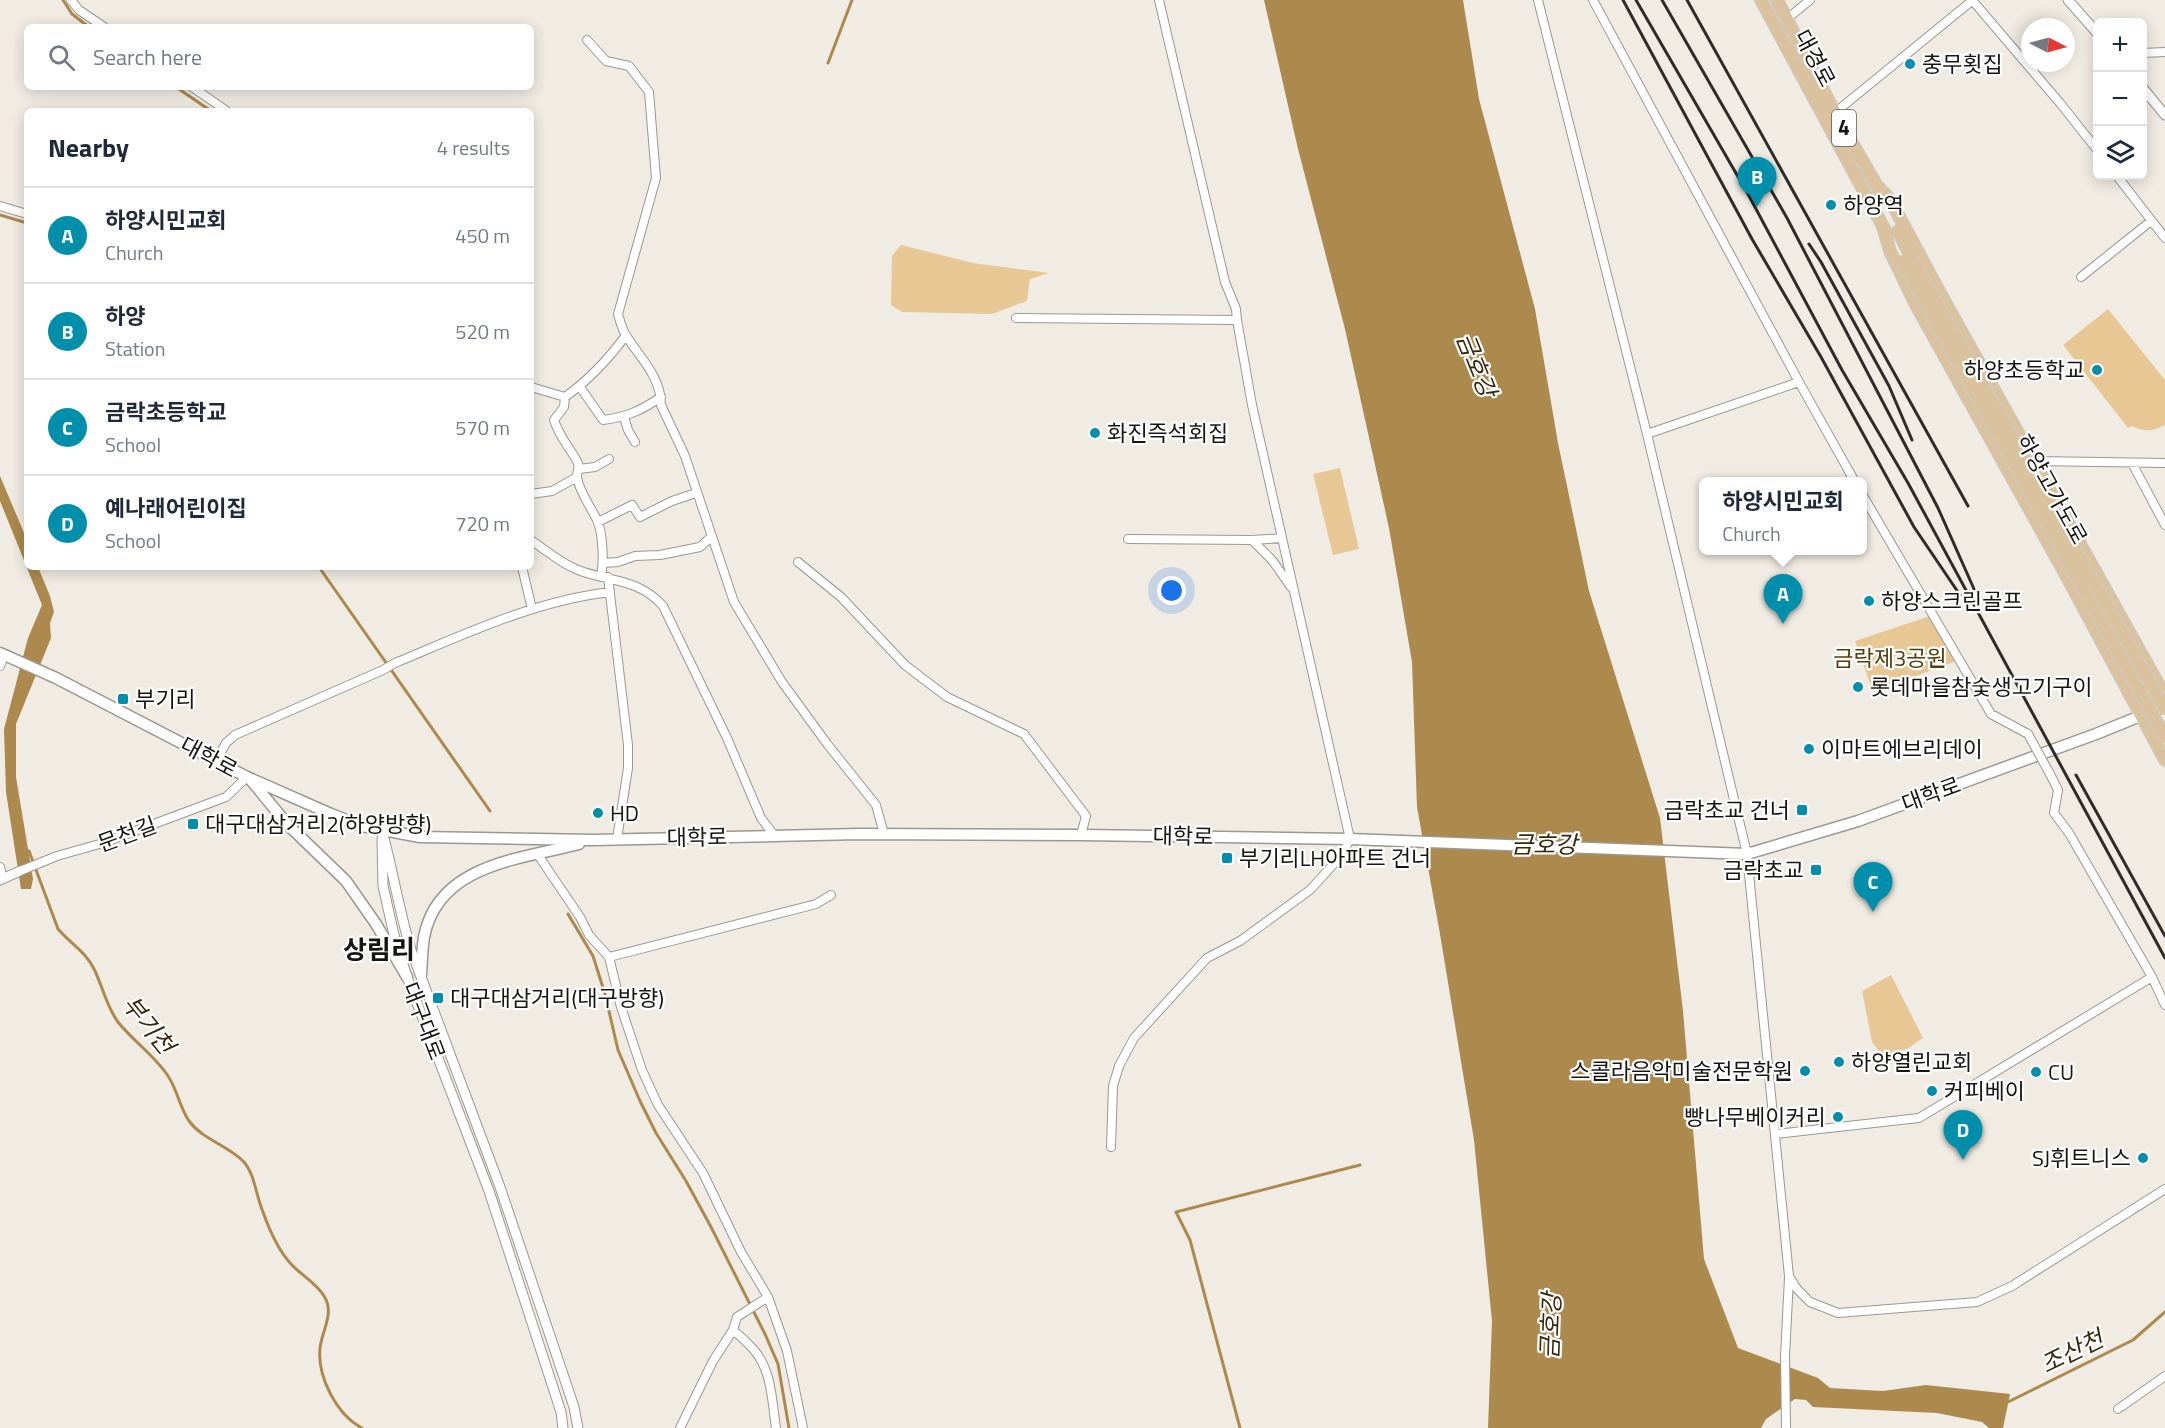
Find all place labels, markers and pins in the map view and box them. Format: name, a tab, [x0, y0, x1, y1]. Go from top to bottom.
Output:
place label: 충무횟집	[1922, 47, 2003, 81]
marker: 충무횟집	[1903, 57, 1917, 71]
pin: B	[1738, 158, 1776, 207]
place label: 하양역	[1843, 188, 1904, 222]
marker: 하양역	[1824, 198, 1838, 212]
place label: 하양초등학교	[1964, 353, 2085, 387]
marker: 하양초등학교	[2090, 363, 2104, 377]
place label: 화진즉석회집	[1107, 416, 1228, 450]
marker: 화진즉석회집	[1088, 426, 1102, 440]
pin: A	[1764, 574, 1802, 624]
place label: 하양스크린골프	[1881, 584, 2023, 618]
marker: 하양스크린골프	[1862, 594, 1876, 608]
place label: 롯데마을참숯생고기구이	[1870, 670, 2093, 704]
marker: 롯데마을참숯생고기구이	[1851, 680, 1865, 694]
place label: 부기리	[135, 682, 196, 716]
marker: 부기리	[116, 692, 130, 706]
place label: 이마트에브리데이	[1821, 732, 1983, 766]
marker: 이마트에브리데이	[1802, 742, 1816, 756]
place label: 금락초교 건너	[1664, 793, 1790, 827]
place label: HD	[610, 796, 639, 830]
marker: 금락초교 건너	[1795, 803, 1809, 817]
marker: HD	[591, 806, 605, 820]
place label: 대구대삼거리2(하양방향)	[205, 807, 431, 841]
marker: 대구대삼거리2(하양방향)	[186, 817, 200, 831]
place label: 부기리LH아파트 건너	[1239, 841, 1431, 875]
marker: 부기리LH아파트 건너	[1220, 851, 1234, 865]
place label: 금락초교	[1723, 853, 1804, 887]
pin: C	[1854, 862, 1892, 912]
marker: 금락초교	[1809, 863, 1823, 877]
place label: 대구대삼거리(대구방향)	[450, 981, 664, 1015]
marker: 대구대삼거리(대구방향)	[431, 991, 445, 1005]
place label: 하양열린교회	[1851, 1045, 1972, 1079]
place label: 스콜라음악미술전문학원	[1570, 1054, 1793, 1088]
marker: 하양열린교회	[1832, 1055, 1846, 1069]
place label: CU	[2048, 1055, 2074, 1089]
marker: 스콜라음악미술전문학원	[1798, 1064, 1812, 1078]
marker: CU	[2029, 1065, 2043, 1079]
place label: 커피베이	[1944, 1074, 2025, 1108]
marker: 커피베이	[1925, 1084, 1939, 1098]
place label: 빵나무베이커리	[1684, 1100, 1826, 1134]
marker: 빵나무베이커리	[1831, 1110, 1845, 1124]
pin: D	[1944, 1110, 1982, 1160]
place label: SJ휘트니스	[2032, 1141, 2131, 1175]
marker: SJ휘트니스	[2136, 1151, 2150, 1165]

